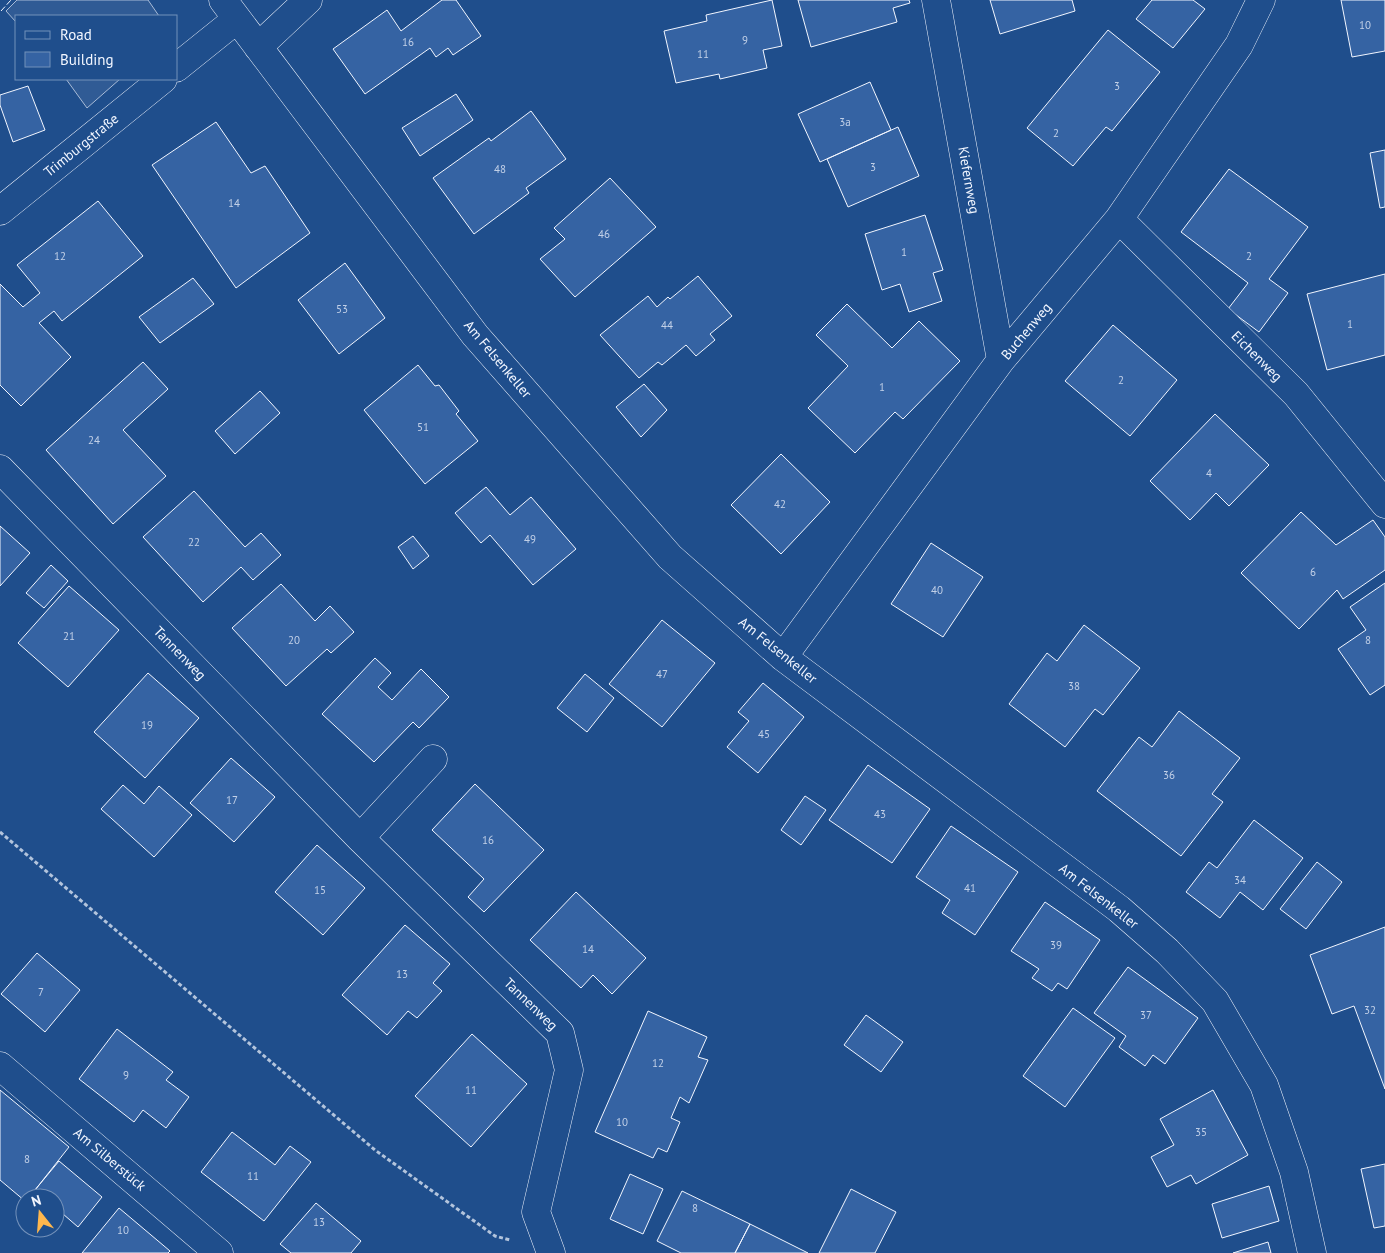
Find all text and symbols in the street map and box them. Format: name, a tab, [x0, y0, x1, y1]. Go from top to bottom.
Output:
legend	[15, 15, 178, 80]
house number: 10	[1359, 18, 1371, 32]
text: Road	[60, 25, 92, 44]
house number: 9	[742, 33, 748, 47]
house number: 16	[402, 35, 414, 49]
house number: 11	[697, 47, 709, 61]
text: Building	[60, 50, 114, 69]
house number: 3	[1114, 79, 1120, 93]
street label: Trimburgstraße	[40, 109, 122, 181]
house number: 3a	[839, 115, 851, 129]
house number: 2	[1053, 126, 1059, 140]
street label: Kiefernweg	[954, 145, 984, 215]
house number: 3	[870, 160, 876, 174]
house number: 48	[494, 162, 506, 176]
house number: 14	[228, 196, 240, 210]
house number: 46	[598, 227, 610, 241]
house number: 1	[901, 245, 907, 259]
house number: 12	[54, 249, 66, 263]
house number: 2	[1246, 249, 1252, 263]
street label: Buchenweg	[997, 299, 1055, 363]
house number: 53	[336, 302, 348, 316]
street label: Am Felsenkeller	[460, 316, 536, 402]
house number: 1	[1347, 317, 1353, 331]
house number: 44	[661, 318, 673, 332]
street label: Eichenweg	[1228, 327, 1286, 385]
house number: 2	[1118, 373, 1124, 387]
house number: 1	[879, 380, 885, 394]
house number: 51	[417, 420, 429, 434]
house number: 24	[88, 433, 100, 447]
house number: 4	[1206, 466, 1212, 480]
house number: 42	[774, 497, 786, 511]
house number: 49	[524, 532, 536, 546]
house number: 22	[188, 535, 200, 549]
house number: 6	[1310, 565, 1316, 579]
house number: 40	[931, 583, 943, 597]
street label: Am Felsenkeller	[735, 613, 821, 687]
street label: Tannenweg	[150, 622, 210, 684]
house number: 21	[63, 629, 75, 643]
house number: 20	[288, 633, 300, 647]
house number: 8	[1365, 633, 1371, 647]
house number: 47	[656, 667, 668, 681]
house number: 38	[1068, 679, 1080, 693]
house number: 19	[141, 718, 153, 732]
house number: 45	[758, 727, 770, 741]
house number: 36	[1163, 768, 1175, 782]
house number: 17	[226, 793, 238, 807]
house number: 43	[874, 807, 886, 821]
house number: 16	[482, 833, 494, 847]
street label: Am Felsenkeller	[1056, 859, 1143, 933]
house number: 34	[1234, 873, 1246, 887]
house number: 41	[964, 881, 976, 895]
house number: 15	[314, 883, 326, 897]
house number: 39	[1050, 938, 1062, 952]
house number: 14	[582, 942, 594, 956]
house number: 13	[396, 967, 408, 981]
street label: Tannenweg	[500, 974, 562, 1034]
house number: 7	[38, 985, 44, 999]
house number: 32	[1364, 1003, 1376, 1017]
house number: 37	[1140, 1008, 1152, 1022]
house number: 12	[652, 1056, 664, 1070]
house number: 9	[123, 1068, 129, 1082]
house number: 11	[465, 1083, 477, 1097]
house number: 10	[616, 1115, 628, 1129]
street label: Am Silberstück	[70, 1123, 150, 1195]
house number: 35	[1195, 1125, 1207, 1139]
house number: 8	[24, 1152, 30, 1166]
house number: 11	[247, 1169, 259, 1183]
north arrow	[15, 1188, 65, 1238]
text: N	[29, 1191, 43, 1211]
house number: 8	[692, 1201, 698, 1215]
house number: 13	[313, 1215, 325, 1229]
house number: 10	[117, 1223, 129, 1237]

